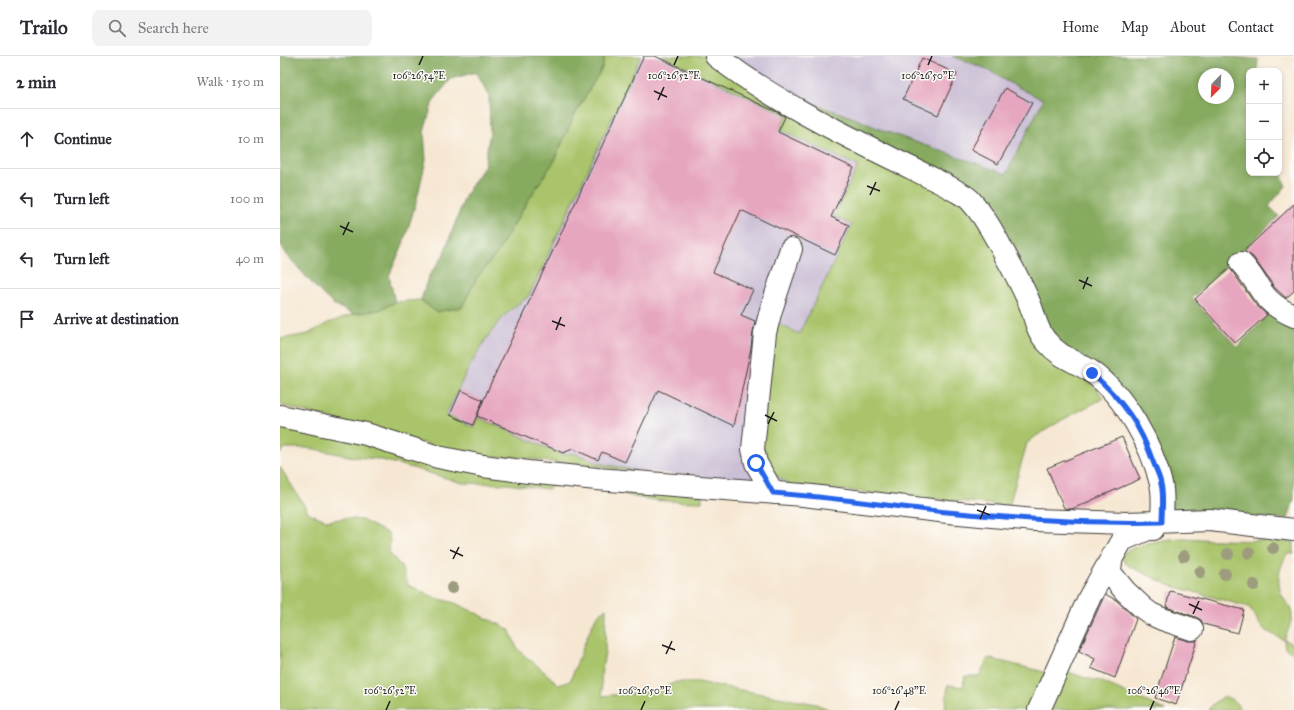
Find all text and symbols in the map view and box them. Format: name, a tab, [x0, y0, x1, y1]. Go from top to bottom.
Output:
search box	[92, 10, 372, 46]
text: Trailo	[20, 16, 68, 39]
icon: search	[106, 17, 128, 39]
text: Search here	[138, 19, 209, 37]
text: Home	[1062, 19, 1099, 36]
text: Map	[1121, 19, 1148, 36]
text: About	[1170, 19, 1206, 36]
text: Contact	[1228, 19, 1274, 36]
north arrow	[1198, 68, 1234, 104]
map controls	[1246, 68, 1282, 176]
button: +	[1246, 68, 1282, 104]
text: 106°26'54"E	[393, 70, 445, 82]
text: 106°26'52"E	[648, 70, 700, 82]
text: 106°26'50"E	[901, 70, 955, 82]
text: 2 min	[16, 72, 56, 93]
text: Walk · 150 m	[196, 74, 264, 90]
button: −	[1246, 104, 1282, 140]
icon: ahead	[16, 128, 38, 150]
text: Continue	[54, 130, 112, 148]
text: 10 m	[238, 131, 264, 147]
button: locate	[1246, 140, 1282, 176]
icon: left	[16, 188, 38, 210]
text: Turn left	[54, 190, 110, 208]
text: 100 m	[230, 191, 264, 207]
icon: left	[16, 248, 38, 270]
text: Turn left	[54, 250, 110, 268]
text: 40 m	[235, 251, 264, 267]
icon: arrive	[16, 308, 38, 330]
text: Arrive at destination	[54, 310, 179, 328]
route end	[1083, 364, 1101, 382]
route start	[747, 454, 765, 472]
text: 106°26'52"E	[364, 685, 416, 697]
text: 106°26'50"E	[618, 685, 672, 697]
text: 106°26'48"E	[872, 685, 926, 697]
text: 106°26'46"E	[1127, 685, 1181, 697]

